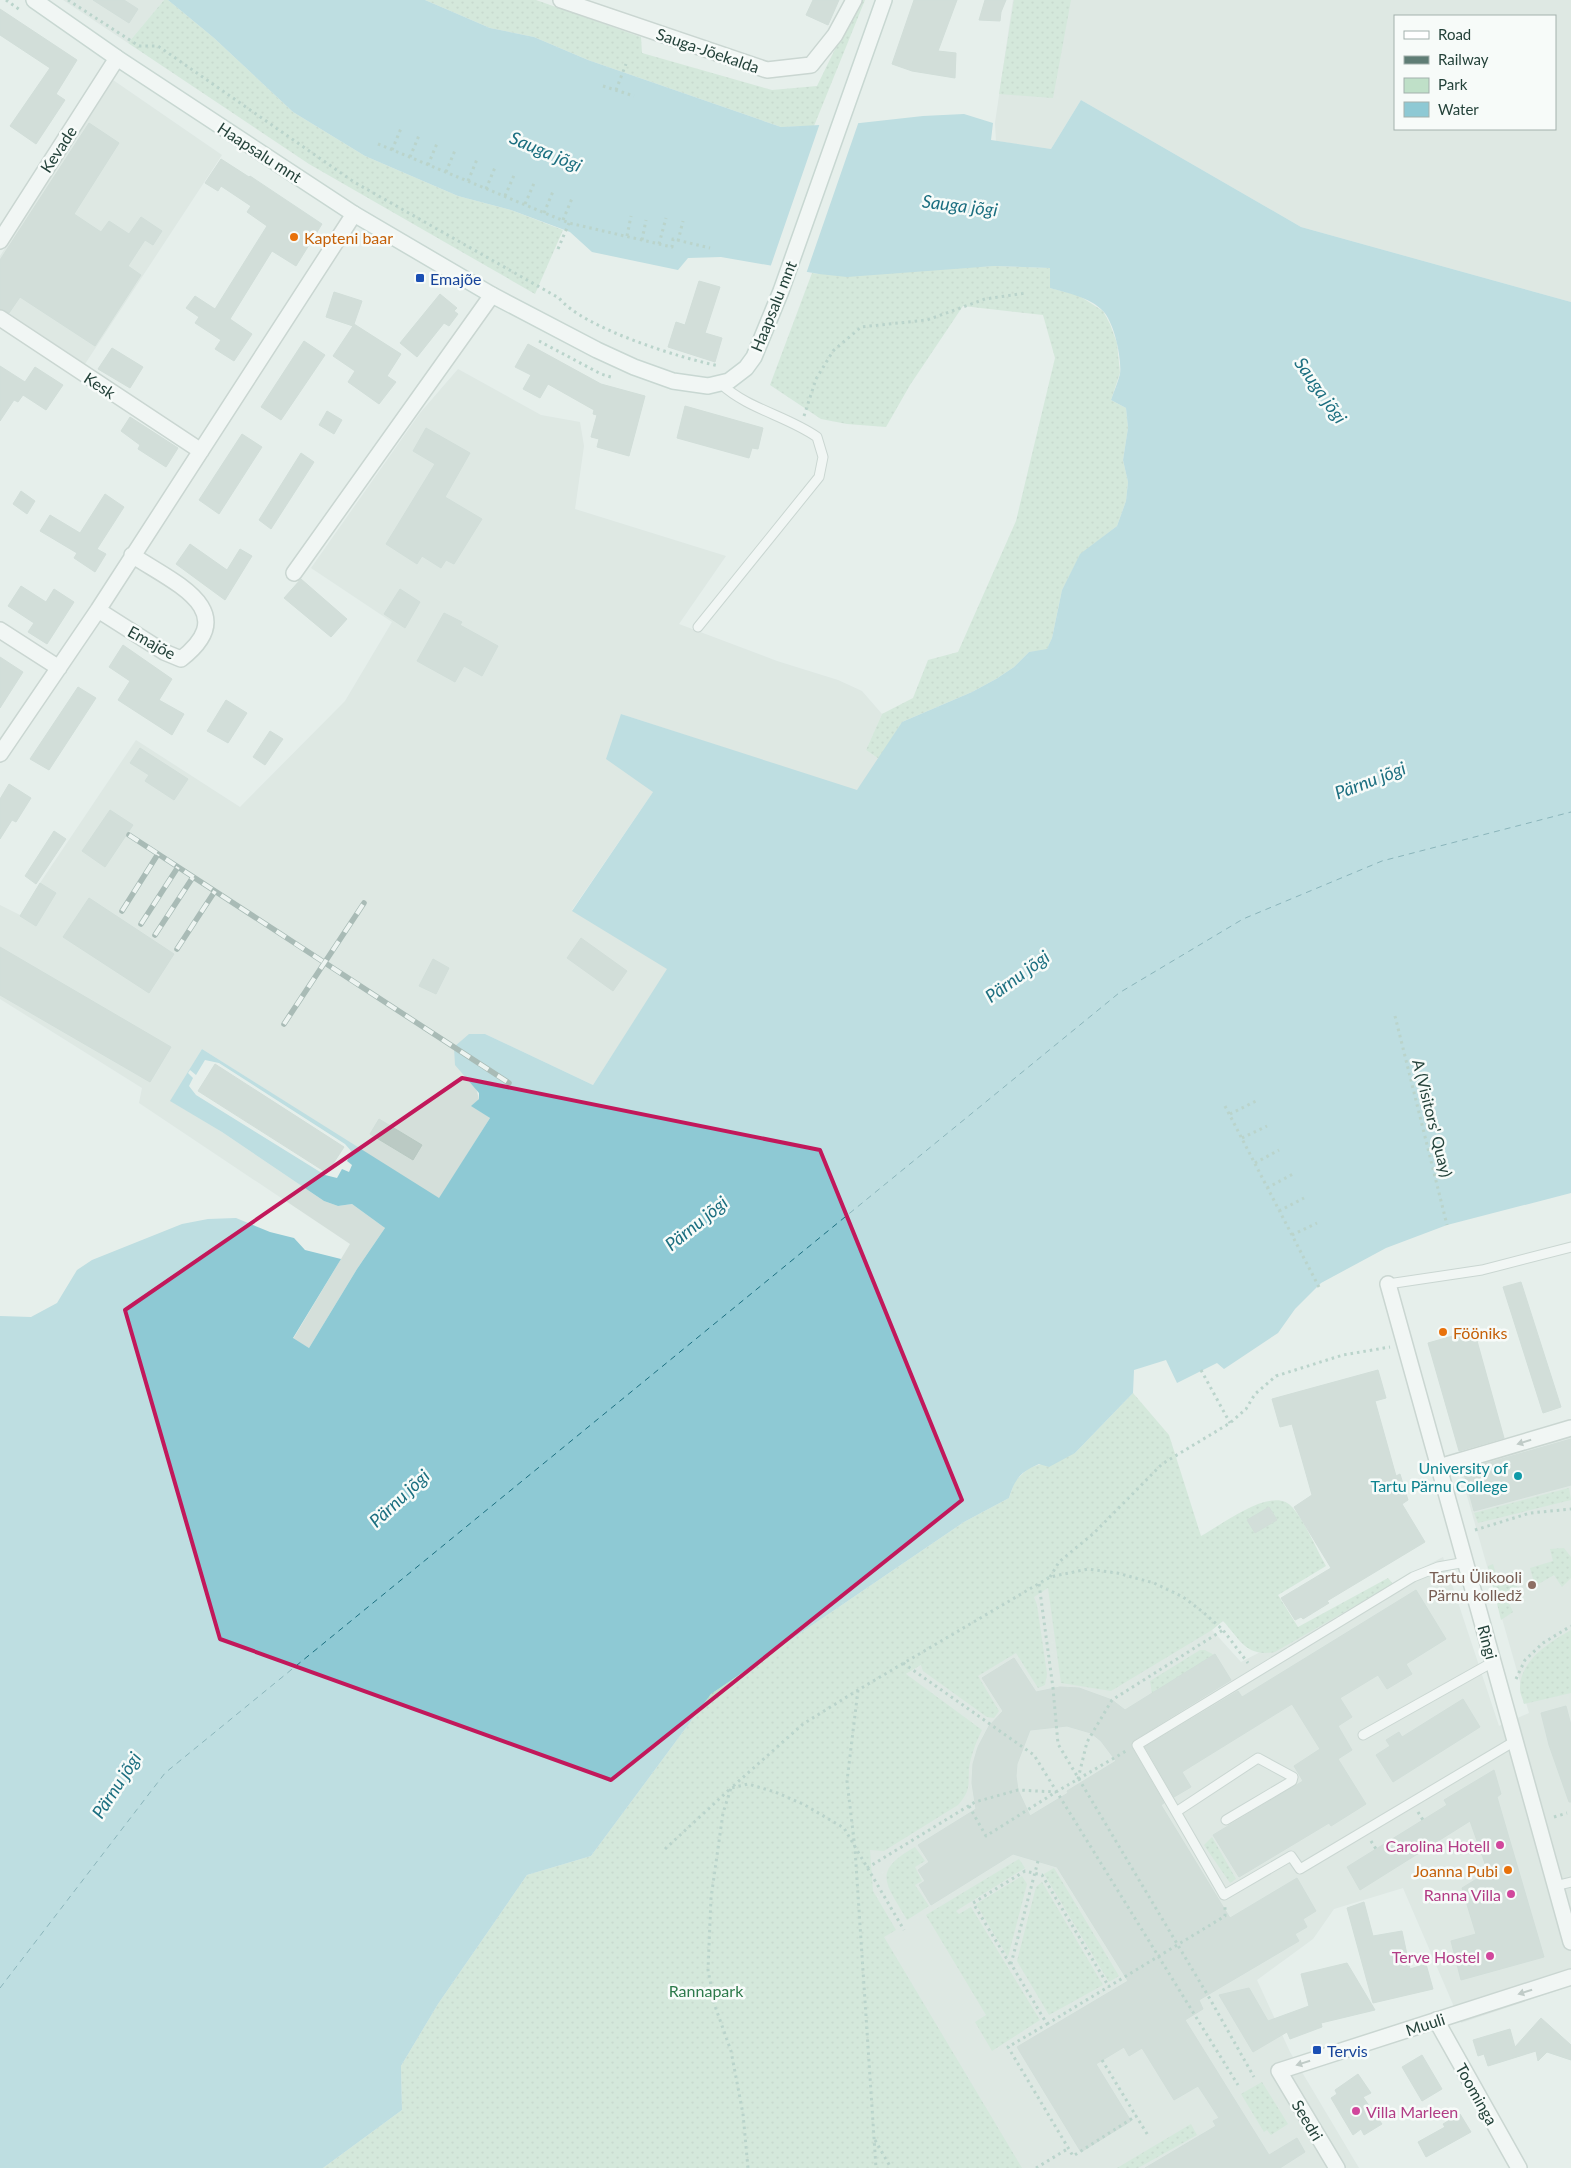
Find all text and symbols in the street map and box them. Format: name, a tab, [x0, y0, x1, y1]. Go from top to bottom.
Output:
legend	[1394, 15, 1556, 130]
street label: Sauga-Jõekalda	[654, 24, 762, 76]
text: Road	[1438, 25, 1471, 43]
text: Railway	[1438, 50, 1489, 68]
text: Park	[1438, 75, 1468, 93]
text: Water	[1438, 100, 1479, 118]
street label: Haapsalu mnt	[214, 118, 306, 186]
street label: Kevade	[36, 122, 80, 176]
water label: Sauga jõgi	[507, 126, 585, 176]
water label: Sauga jõgi	[921, 189, 999, 221]
place label: Kapteni baar	[304, 228, 393, 247]
marker: Kapteni baar	[288, 231, 300, 243]
street label: Haapsalu mnt	[746, 258, 800, 354]
place label: Emajõe	[430, 269, 482, 288]
marker: Emajõe	[414, 272, 426, 284]
water label: Sauga jõgi	[1290, 353, 1352, 427]
street label: Kesk	[81, 368, 120, 403]
street label: Emajõe	[125, 621, 179, 663]
water label: Pärnu jõgi	[1331, 756, 1409, 804]
water label: Pärnu jõgi	[980, 945, 1054, 1007]
street label: A (Visitors' Quay)	[1409, 1057, 1457, 1179]
water label: Pärnu jõgi	[660, 1191, 732, 1255]
place label: Fööniks	[1453, 1323, 1507, 1342]
marker: Fööniks	[1437, 1326, 1449, 1338]
one-way arrow	[1517, 1438, 1532, 1446]
place label: University of Tartu Pärnu College	[1371, 1458, 1508, 1495]
water label: Pärnu jõgi	[364, 1465, 434, 1531]
marker: University of Tartu Pärnu College	[1512, 1470, 1524, 1482]
place label: Tartu Ülikooli Pärnu kolledž	[1428, 1567, 1522, 1604]
marker: Tartu Ülikooli Pärnu kolledž	[1526, 1579, 1538, 1591]
street label: Ringi	[1474, 1623, 1502, 1661]
water label: Pärnu jõgi	[87, 1748, 145, 1822]
place label: Carolina Hotell	[1386, 1836, 1490, 1855]
marker: Carolina Hotell	[1494, 1839, 1506, 1851]
place label: Joanna Pubi	[1413, 1861, 1498, 1880]
marker: Joanna Pubi	[1502, 1864, 1514, 1876]
place label: Ranna Villa	[1424, 1885, 1501, 1904]
marker: Ranna Villa	[1505, 1888, 1517, 1900]
place label: Terve Hostel	[1392, 1947, 1480, 1966]
marker: Terve Hostel	[1484, 1950, 1496, 1962]
park label: Rannapark	[669, 1981, 744, 2000]
one-way arrow	[1517, 1988, 1532, 1996]
street label: Muuli	[1403, 2009, 1447, 2039]
place label: Tervis	[1327, 2041, 1368, 2060]
marker: Tervis	[1311, 2044, 1323, 2056]
one-way arrow	[1296, 2060, 1311, 2067]
street label: Toominga	[1452, 2060, 1502, 2128]
street label: Seedri	[1288, 2096, 1328, 2144]
place label: Villa Marleen	[1366, 2102, 1458, 2121]
marker: Villa Marleen	[1350, 2105, 1362, 2117]

